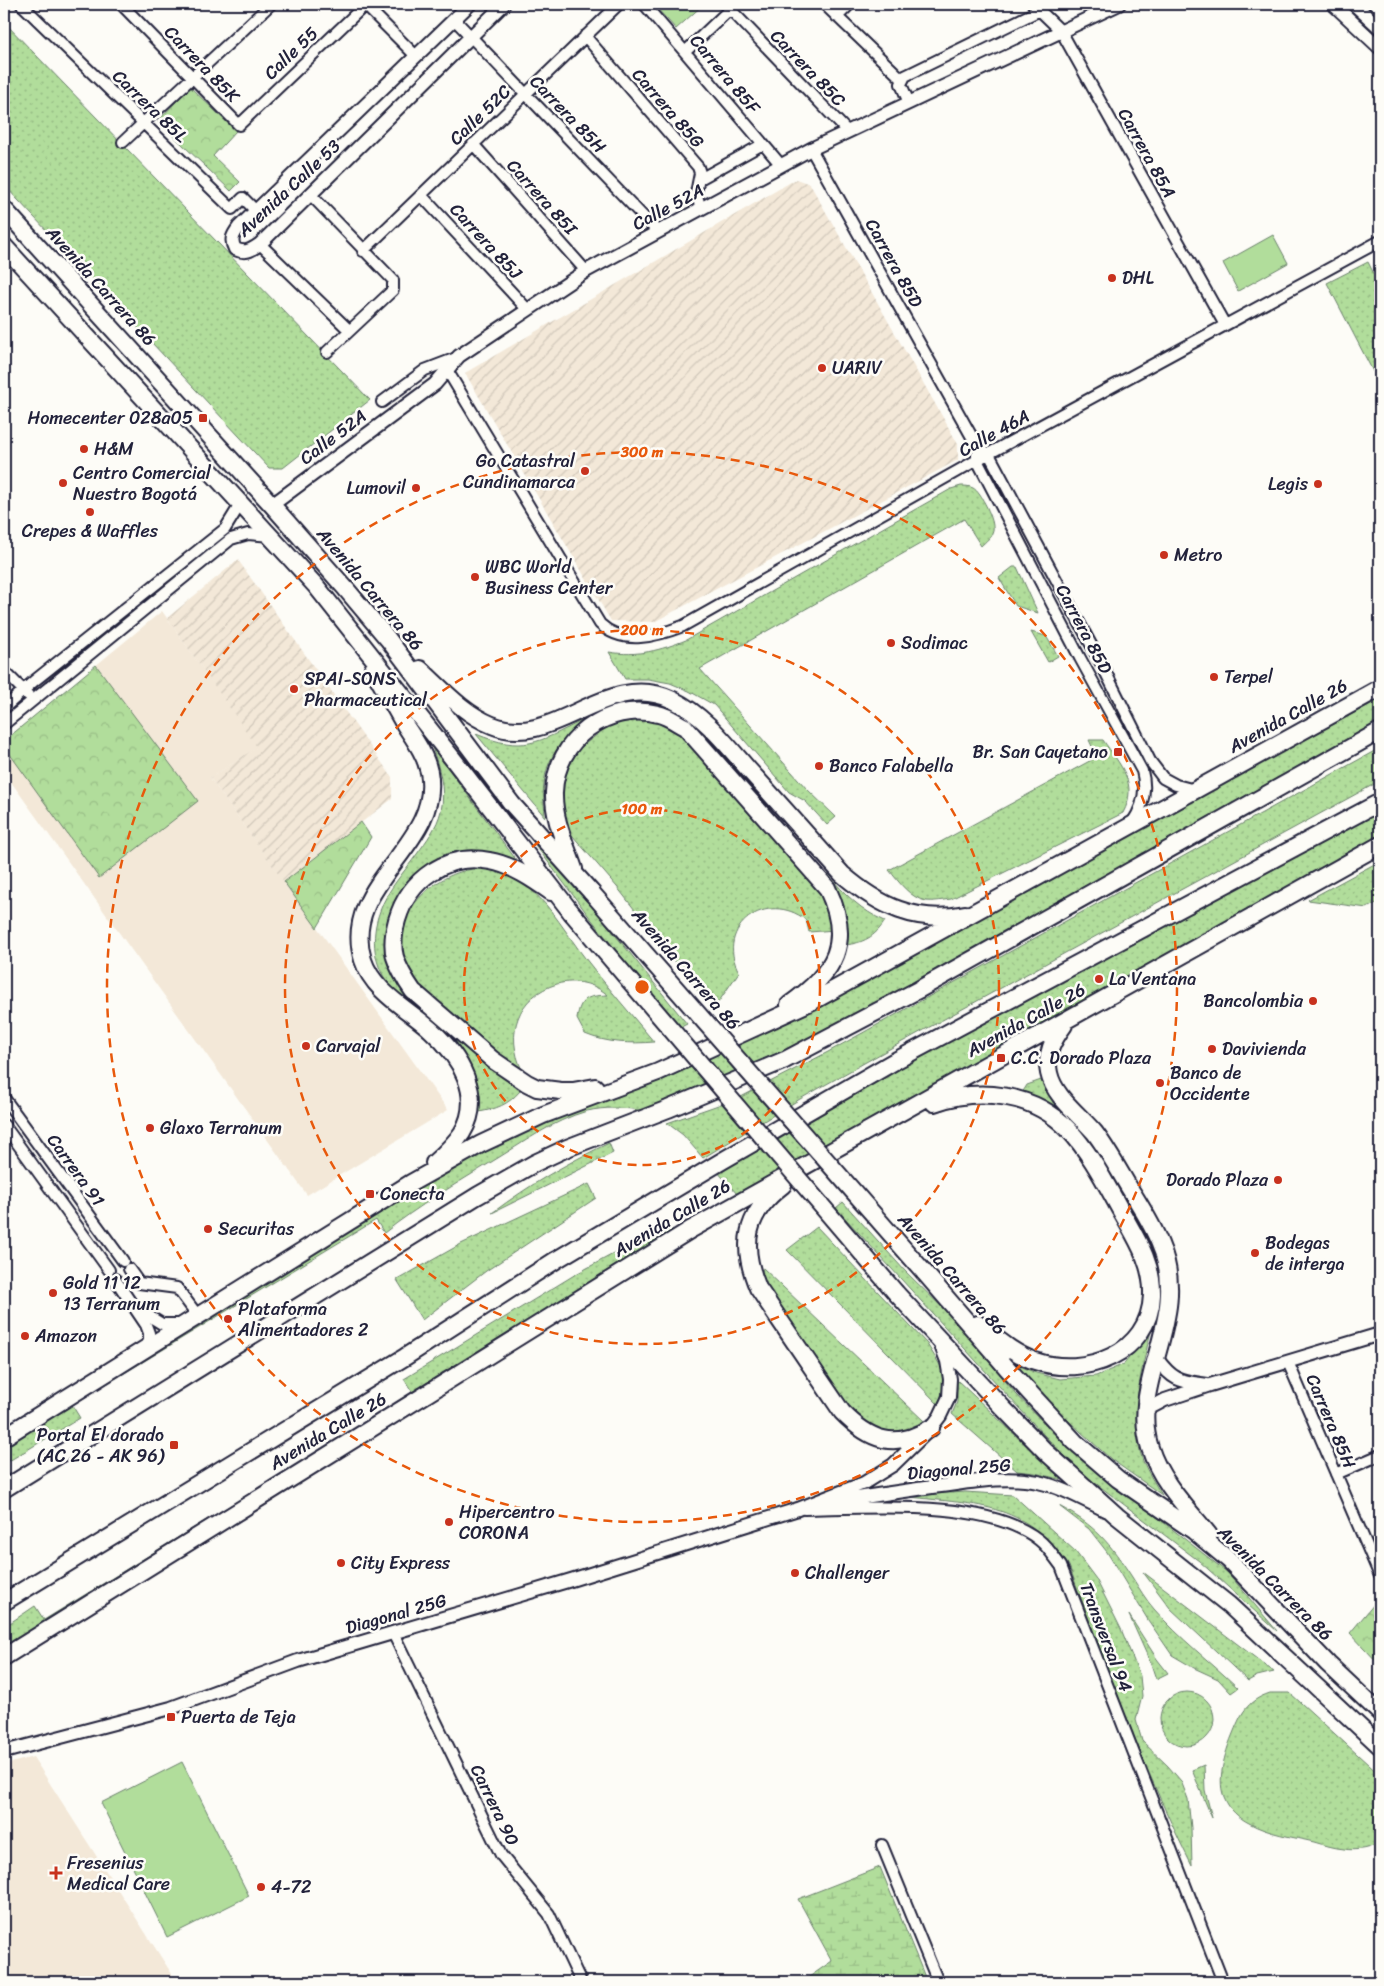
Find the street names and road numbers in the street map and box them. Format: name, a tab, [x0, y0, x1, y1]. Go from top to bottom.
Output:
street label: Carrera 85K	[156, 18, 248, 111]
street label: Calle 55	[256, 18, 326, 88]
street label: Carrera 85C	[762, 21, 854, 115]
street label: Carrera 85F	[682, 27, 769, 122]
street label: Carrera 85G	[624, 60, 713, 156]
street label: Carrera 85L	[105, 61, 196, 151]
street label: Carrera 85H	[522, 67, 614, 161]
street label: Calle 52C	[441, 76, 519, 153]
street label: Carrera 85A	[1109, 102, 1185, 204]
street label: Avenida Calle 53	[229, 131, 348, 246]
street label: Carrera 85I	[499, 151, 587, 244]
street label: Calle 52A	[626, 175, 710, 239]
street label: Carrera 85J	[442, 195, 531, 287]
street label: Carrera 85D	[856, 212, 932, 314]
street label: Avenida Carrera 86	[37, 217, 164, 354]
street label: Calle 46A	[952, 400, 1036, 466]
street label: Calle 52A	[292, 401, 374, 473]
street label: Avenida Carrera 86	[308, 519, 432, 658]
street label: Carrera 85D	[1047, 578, 1121, 680]
street label: Avenida Calle 26	[1221, 670, 1354, 763]
street label: Avenida Carrera 86	[623, 900, 749, 1038]
street label: Avenida Calle 26	[959, 974, 1092, 1067]
street label: Carrera 91	[38, 1127, 114, 1214]
street label: Avenida Calle 26	[606, 1170, 737, 1266]
street label: Avenida Carrera 86	[889, 1205, 1015, 1343]
street label: Carrera 85H	[1297, 1369, 1365, 1473]
street label: Avenida Calle 26	[262, 1383, 393, 1479]
street label: Diagonal 25G	[906, 1448, 1013, 1489]
street label: Avenida Carrera 86	[1209, 1517, 1341, 1649]
street label: Transversal 94	[1070, 1577, 1142, 1697]
street label: Diagonal 25G	[342, 1584, 451, 1644]
street label: Carrera 90	[461, 1759, 529, 1851]

